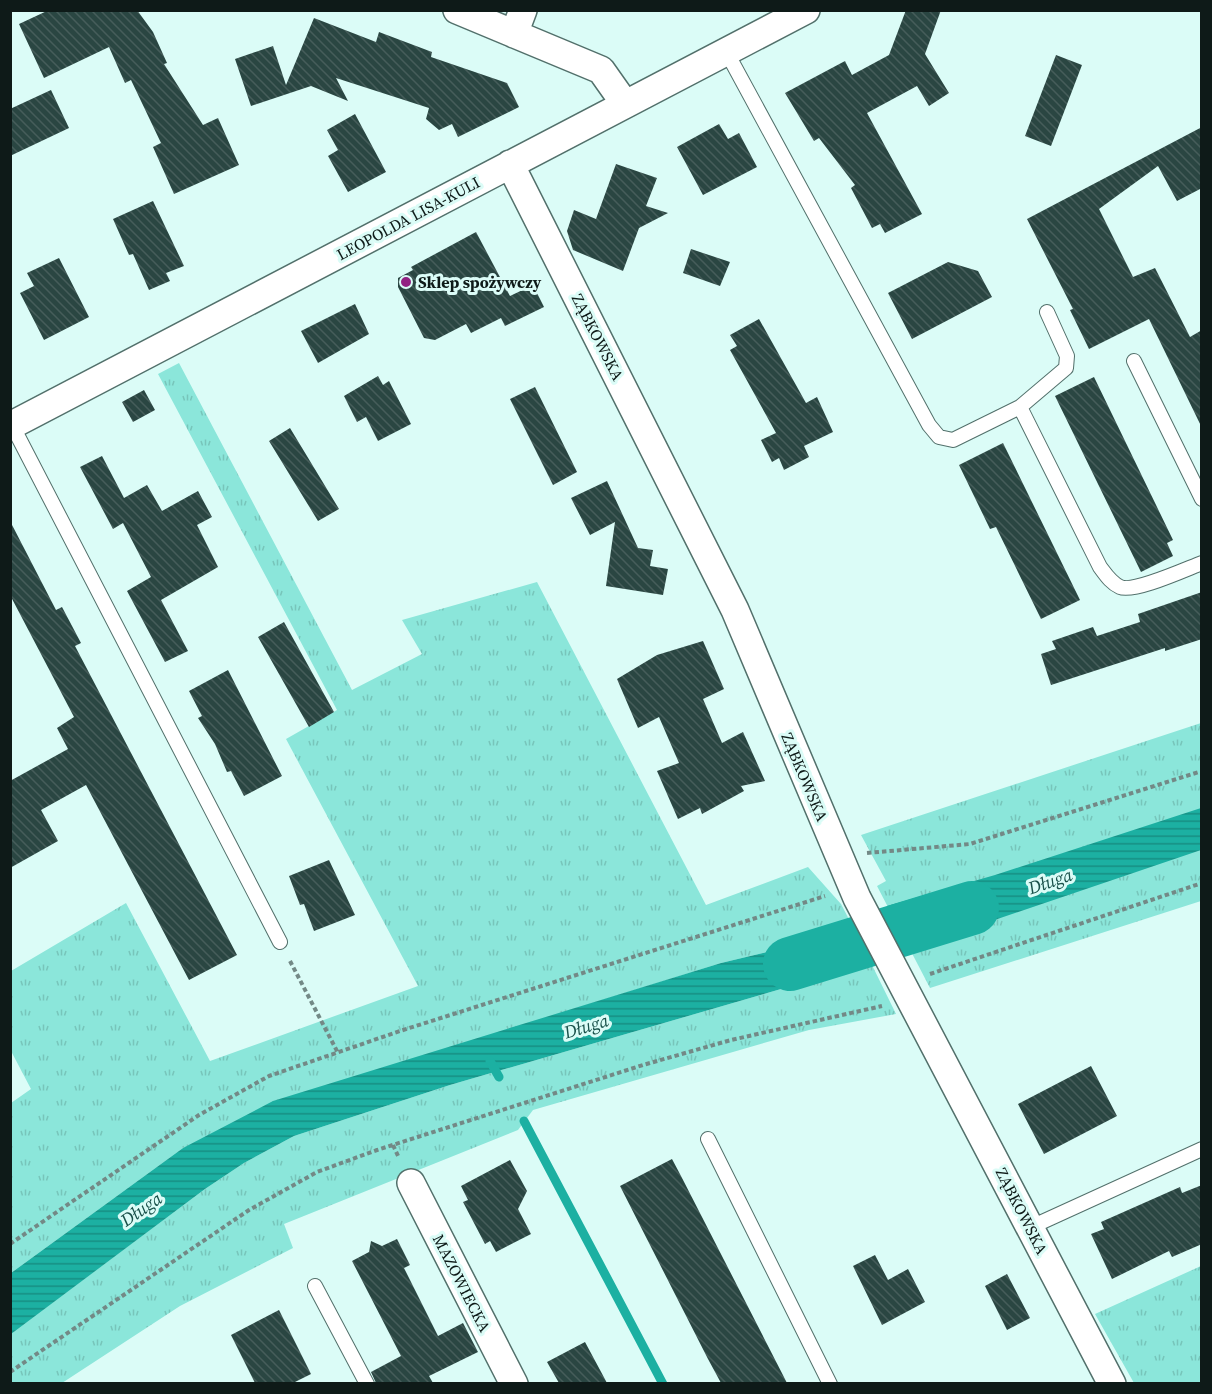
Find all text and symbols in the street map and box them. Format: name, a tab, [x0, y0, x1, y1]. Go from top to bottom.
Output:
street label: LEOPOLDA LISA-KULI	[333, 171, 484, 265]
place label: Sklep spożywczy	[418, 271, 542, 293]
marker: Sklep spożywczy	[399, 275, 413, 289]
street label: ZĄBKOWSKA	[567, 290, 629, 384]
street label: ZĄBKOWSKA	[776, 729, 834, 825]
water label: Długa	[1023, 862, 1076, 901]
water label: Długa	[560, 1007, 612, 1045]
street label: ZĄBKOWSKA	[991, 1164, 1053, 1258]
water label: Długa	[114, 1185, 167, 1233]
street label: MAZOWIECKA	[428, 1230, 496, 1336]

